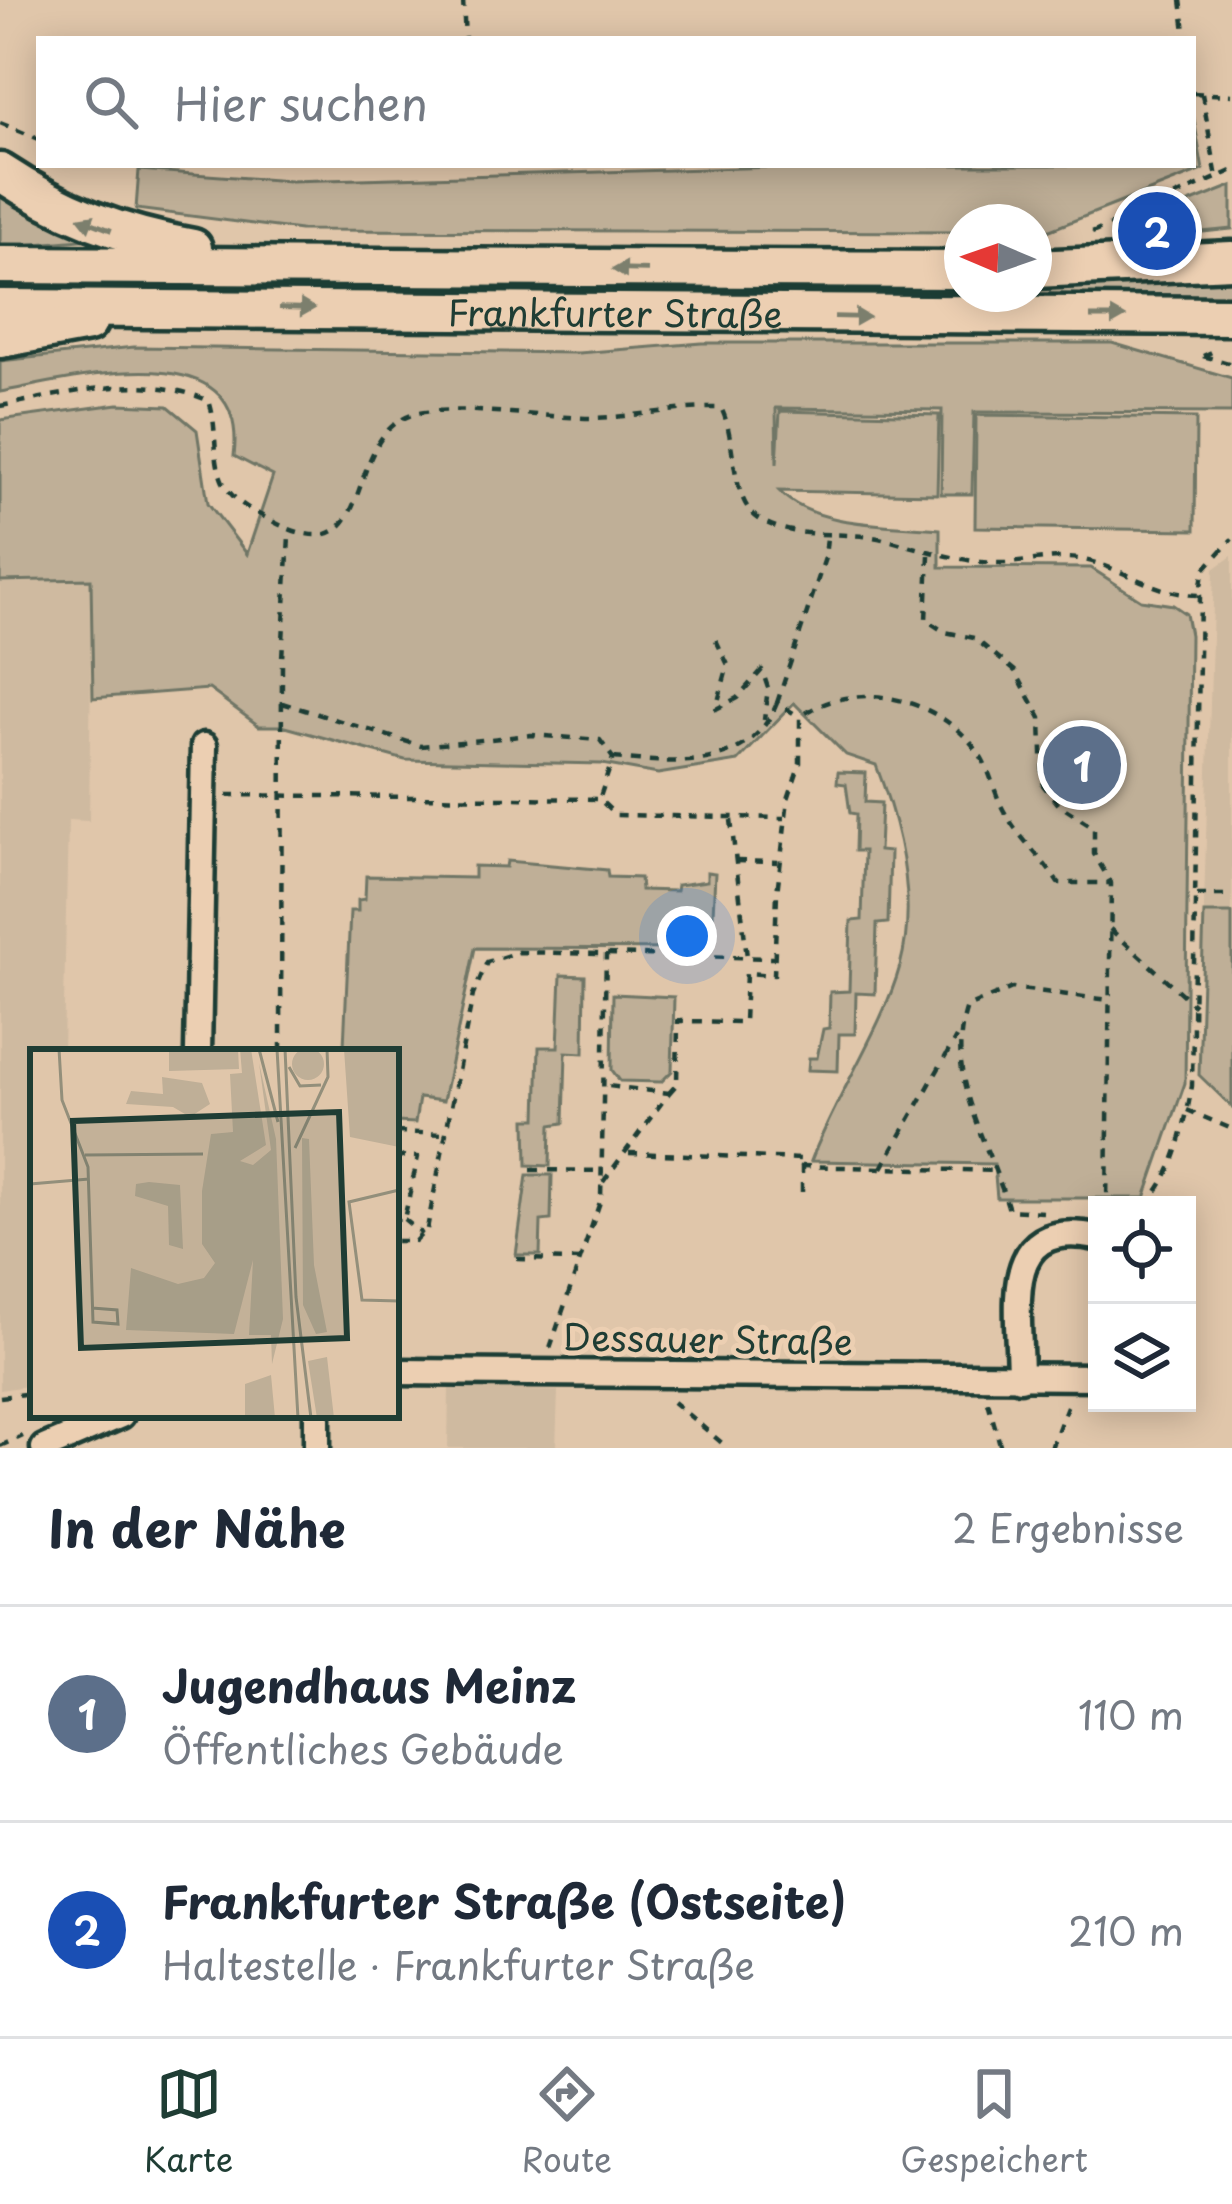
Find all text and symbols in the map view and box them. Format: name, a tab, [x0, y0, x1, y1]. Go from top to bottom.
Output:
search box	[36, 36, 1196, 168]
text: Hier suchen	[174, 68, 428, 136]
icon: search	[78, 69, 144, 135]
pin: 2	[1118, 186, 1196, 276]
north arrow	[944, 204, 1052, 312]
one-way arrow	[77, 213, 113, 232]
one-way arrow	[610, 261, 648, 280]
street label: Frankfurter Straße	[447, 284, 783, 340]
one-way arrow	[279, 298, 317, 318]
one-way arrow	[834, 307, 872, 326]
one-way arrow	[1090, 307, 1128, 327]
pin: 1	[1043, 720, 1121, 810]
your location	[657, 906, 717, 966]
inset map	[30, 1049, 399, 1418]
map controls	[1088, 1196, 1196, 1412]
button: locate	[1088, 1196, 1196, 1304]
button: layers	[1088, 1304, 1196, 1412]
street label: Dessauer Straße	[563, 1308, 853, 1368]
text: In der Nähe	[48, 1488, 345, 1565]
text: 2 Ergebnisse	[952, 1497, 1184, 1556]
text: Jugendhaus Meinz	[162, 1650, 577, 1718]
text: 1	[78, 1684, 96, 1743]
text: 110 m	[1078, 1684, 1184, 1743]
text: Öffentliches Gebäude	[162, 1718, 564, 1777]
text: Frankfurter Straße (Ostseite)	[162, 1866, 846, 1934]
text: 2	[73, 1900, 101, 1959]
text: 210 m	[1068, 1900, 1184, 1959]
text: Haltestelle · Frankfurter Straße	[162, 1934, 755, 1993]
tab: Karte	[144, 2061, 233, 2183]
tab: Route	[522, 2061, 612, 2183]
tab: Gespeichert	[900, 2061, 1088, 2183]

